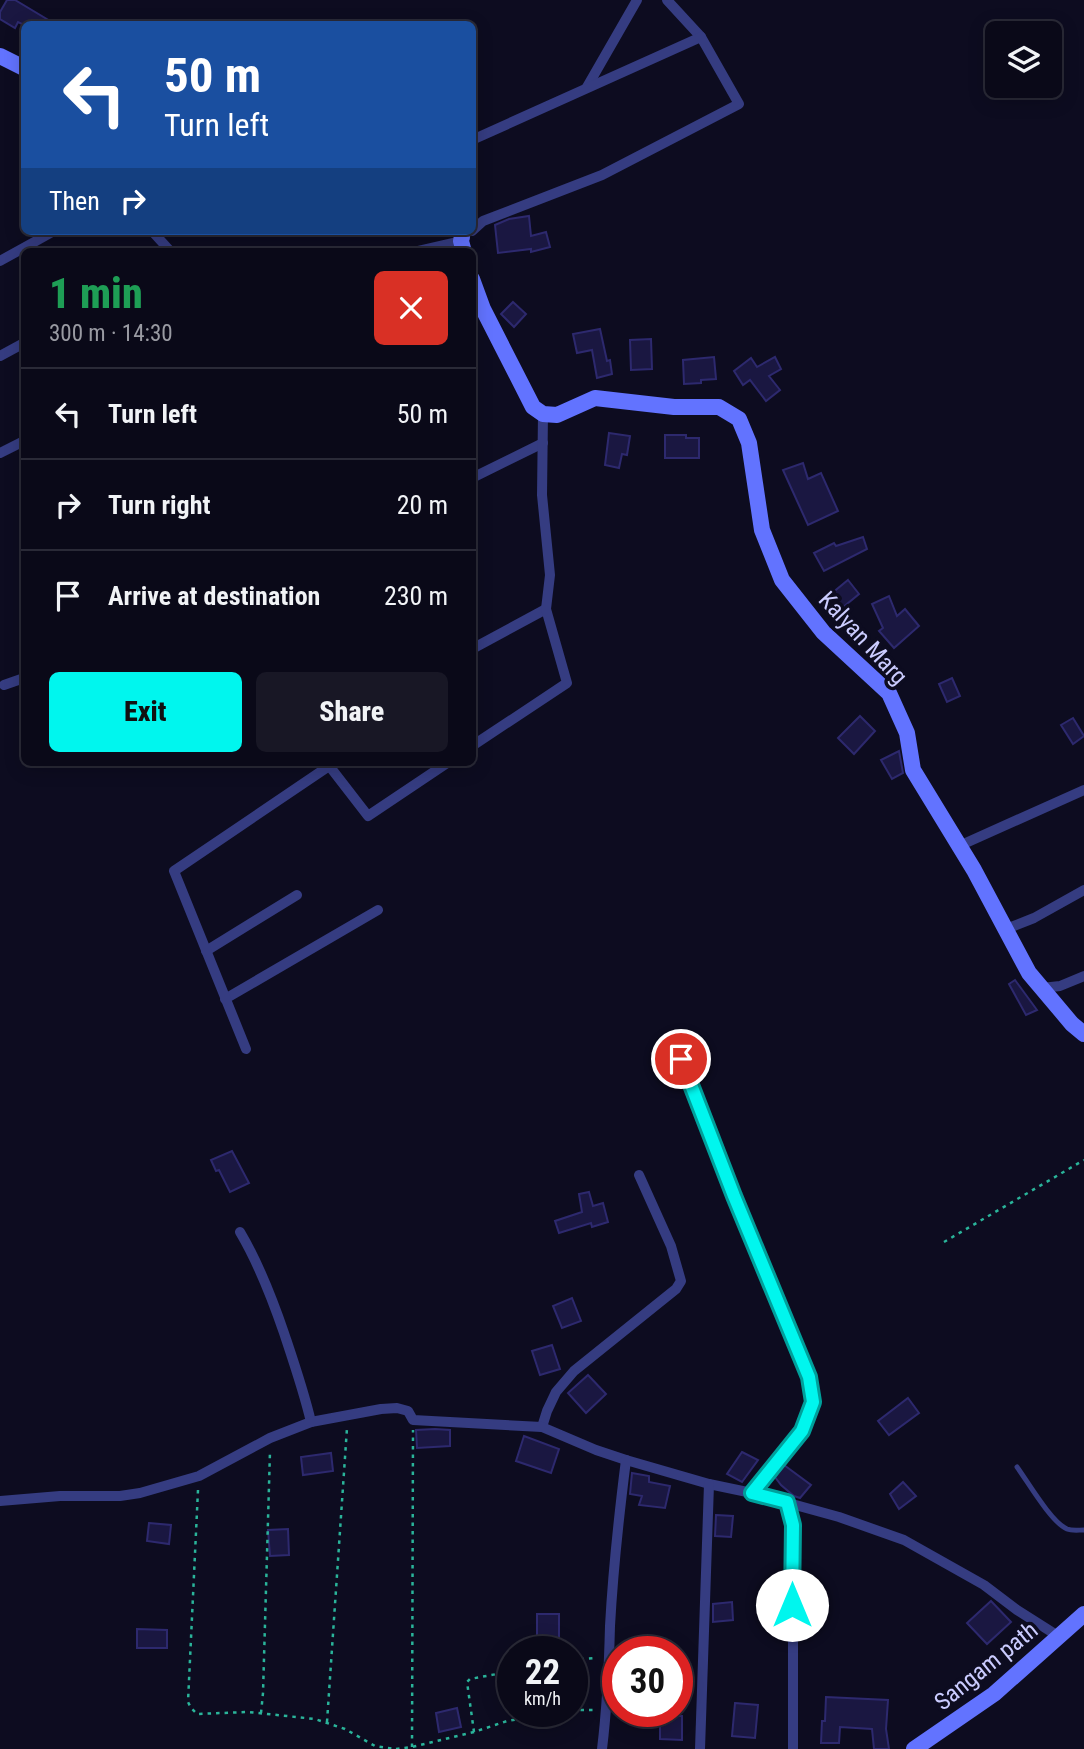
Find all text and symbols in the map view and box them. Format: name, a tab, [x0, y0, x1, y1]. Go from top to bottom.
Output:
map controls	[985, 21, 1062, 98]
button: layers	[985, 21, 1062, 98]
text: 50 m	[164, 47, 261, 104]
icon: left	[49, 49, 140, 140]
text: Turn left	[164, 106, 269, 144]
icon: right	[114, 182, 152, 220]
text: Then	[49, 186, 100, 216]
text: 1 min	[49, 269, 143, 318]
button: close	[374, 271, 448, 345]
text: 300 m · 14:30	[49, 320, 173, 347]
icon: left	[49, 395, 87, 433]
text: Turn left	[108, 399, 197, 429]
text: 50 m	[397, 399, 448, 429]
icon: right	[49, 486, 87, 524]
text: Turn right	[108, 490, 210, 520]
text: 20 m	[397, 490, 448, 520]
icon: arrive	[49, 577, 87, 615]
text: Arrive at destination	[108, 581, 320, 611]
text: 230 m	[384, 581, 448, 611]
street label: Kalyan Marg	[813, 586, 913, 690]
button: Exit	[49, 672, 242, 752]
button: Share	[256, 672, 448, 752]
pin	[651, 1029, 711, 1089]
icon: arrive	[662, 1040, 700, 1078]
position arrow	[755, 1568, 829, 1642]
street label: Sangam path	[929, 1616, 1043, 1716]
speed limit sign: 30	[602, 1636, 693, 1727]
text: 22	[525, 1652, 560, 1693]
text: km/h	[524, 1688, 561, 1709]

